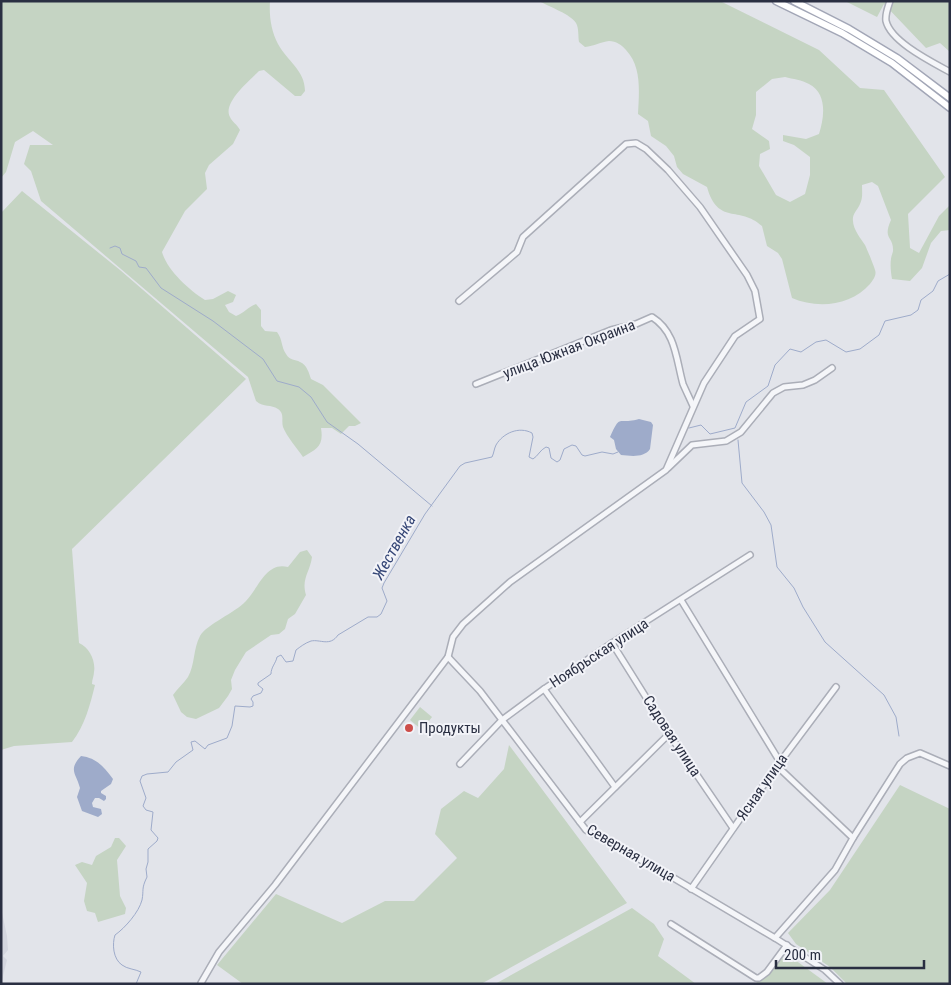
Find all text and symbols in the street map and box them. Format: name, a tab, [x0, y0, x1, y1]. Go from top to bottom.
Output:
street label: улица Южная Окраина	[500, 316, 638, 382]
water label: Жественка	[368, 511, 420, 584]
street label: Ноябрьская улица	[546, 614, 652, 692]
street label: Садовая улица	[639, 692, 705, 780]
place label: Продукты	[419, 719, 481, 737]
marker: Продукты	[403, 722, 415, 734]
street label: Ясная улица	[733, 750, 791, 824]
street label: Северная улица	[583, 820, 679, 886]
scale bar	[776, 938, 924, 970]
text: 200 m	[784, 946, 821, 964]

